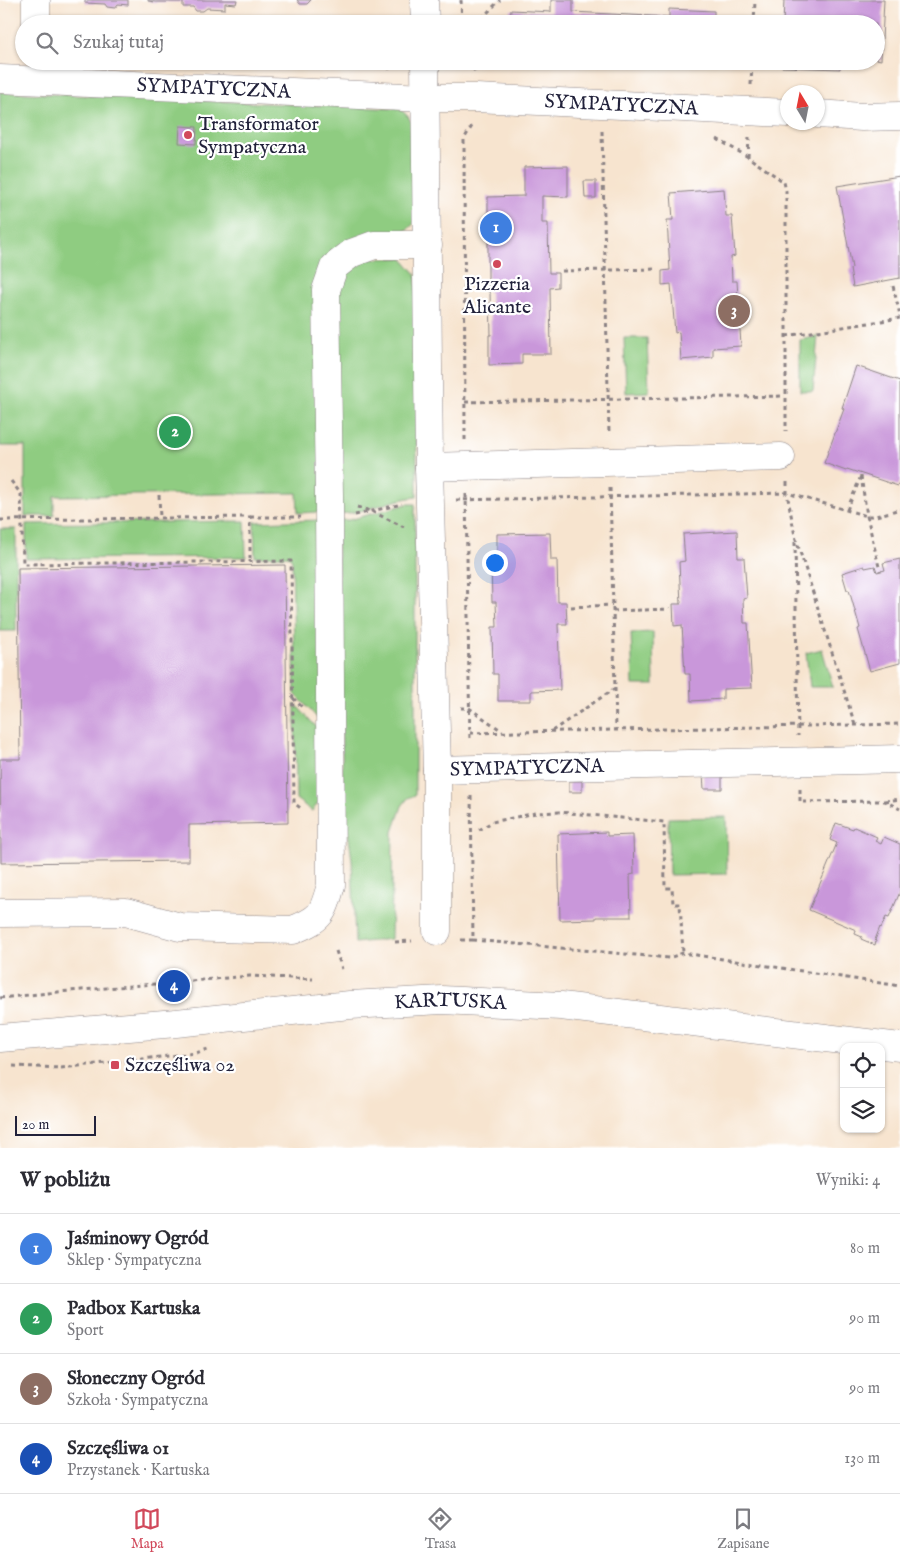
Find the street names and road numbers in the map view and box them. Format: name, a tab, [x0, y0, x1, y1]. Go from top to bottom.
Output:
street label: SYMPATYCZNA	[136, 73, 292, 104]
street label: SYMPATYCZNA	[544, 89, 699, 121]
street label: SYMPATYCZNA	[450, 754, 605, 782]
street label: KARTUSKA	[393, 987, 508, 1016]

